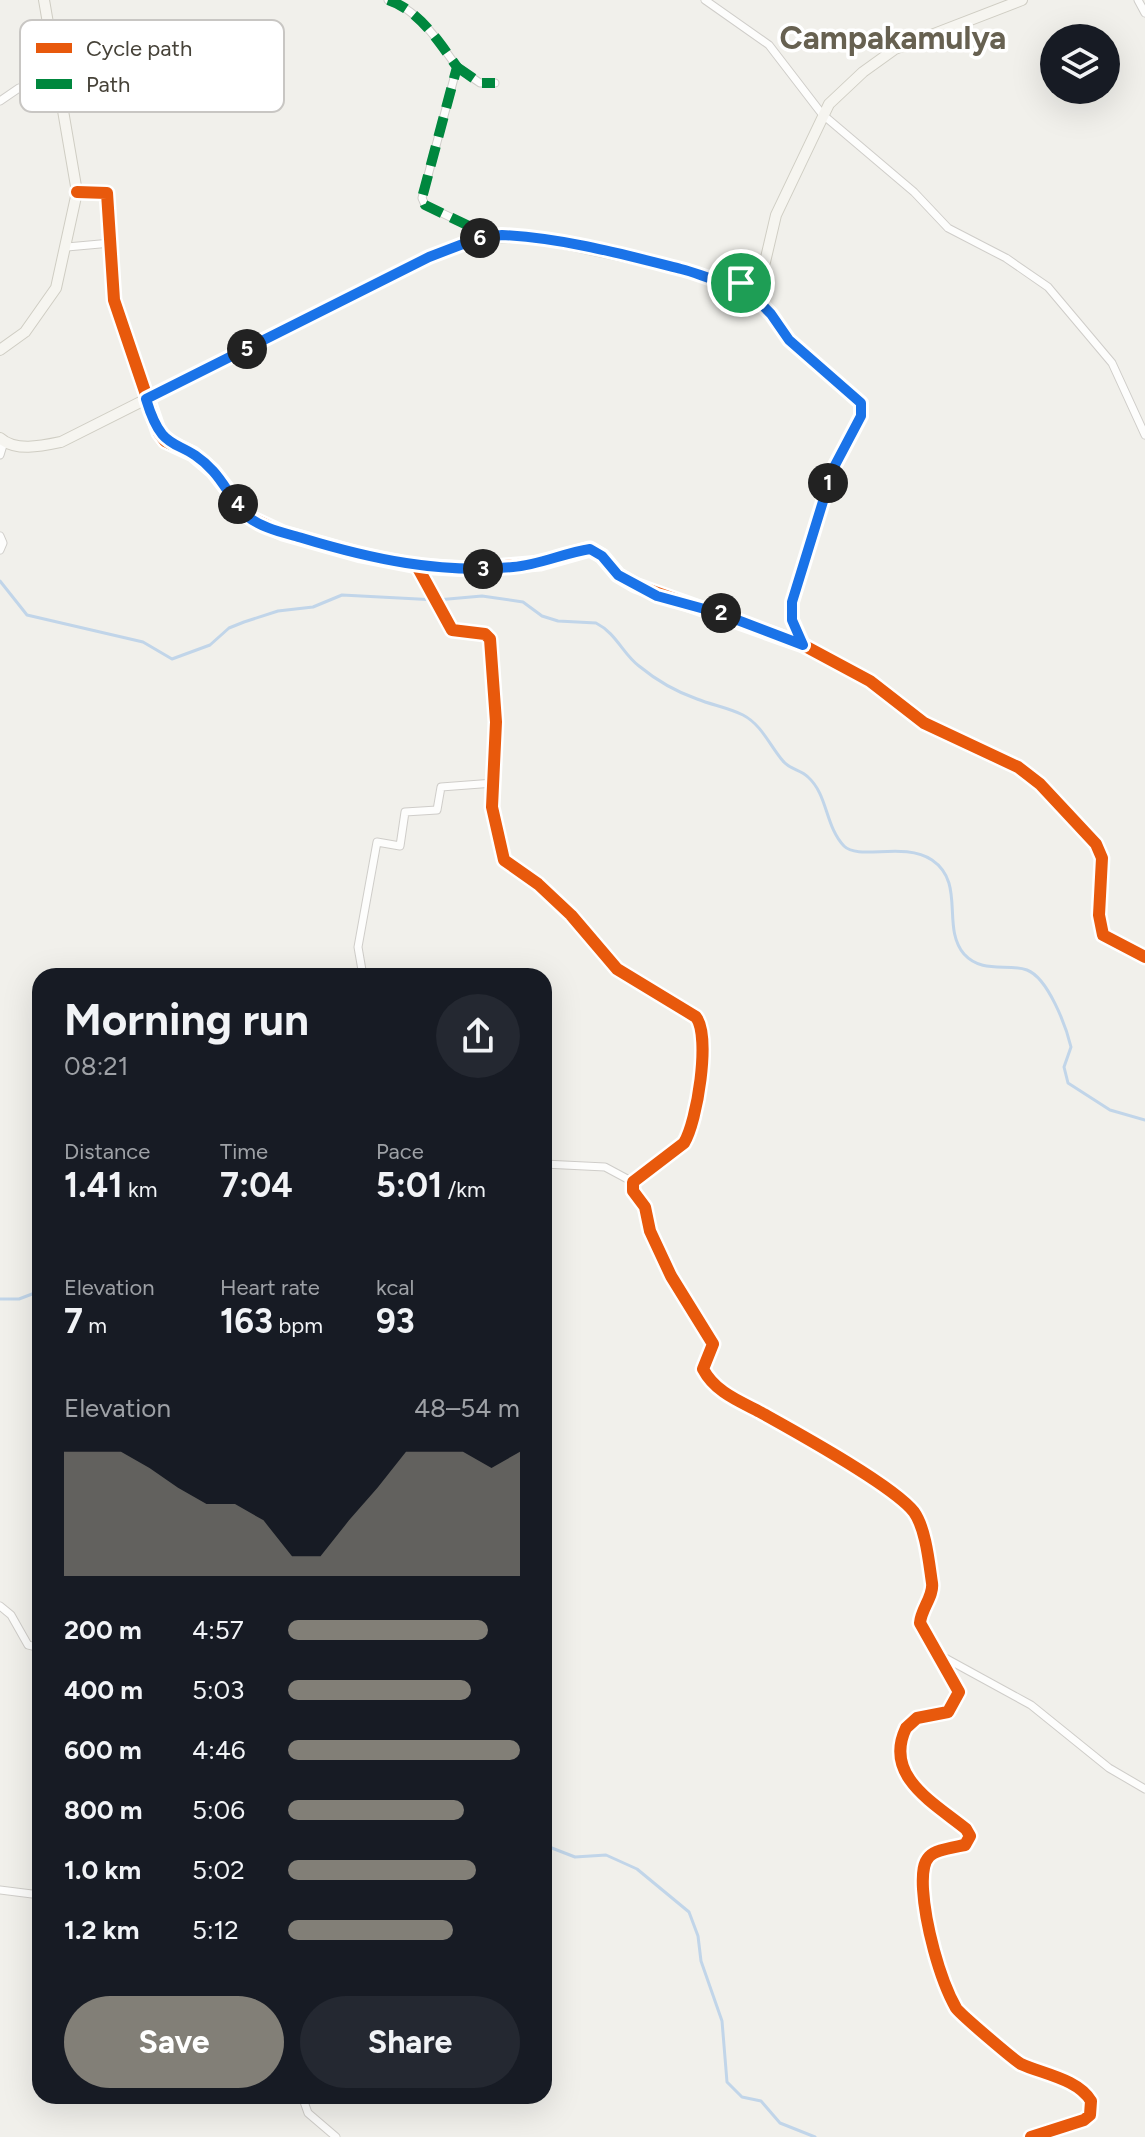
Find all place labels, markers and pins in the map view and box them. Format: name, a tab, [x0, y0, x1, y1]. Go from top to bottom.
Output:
pin: 6	[460, 218, 500, 258]
pin	[707, 249, 775, 317]
pin: 5	[227, 329, 267, 369]
pin: 1	[808, 463, 848, 503]
pin: 4	[218, 484, 258, 524]
pin: 3	[463, 549, 503, 589]
pin: 2	[701, 593, 741, 633]

